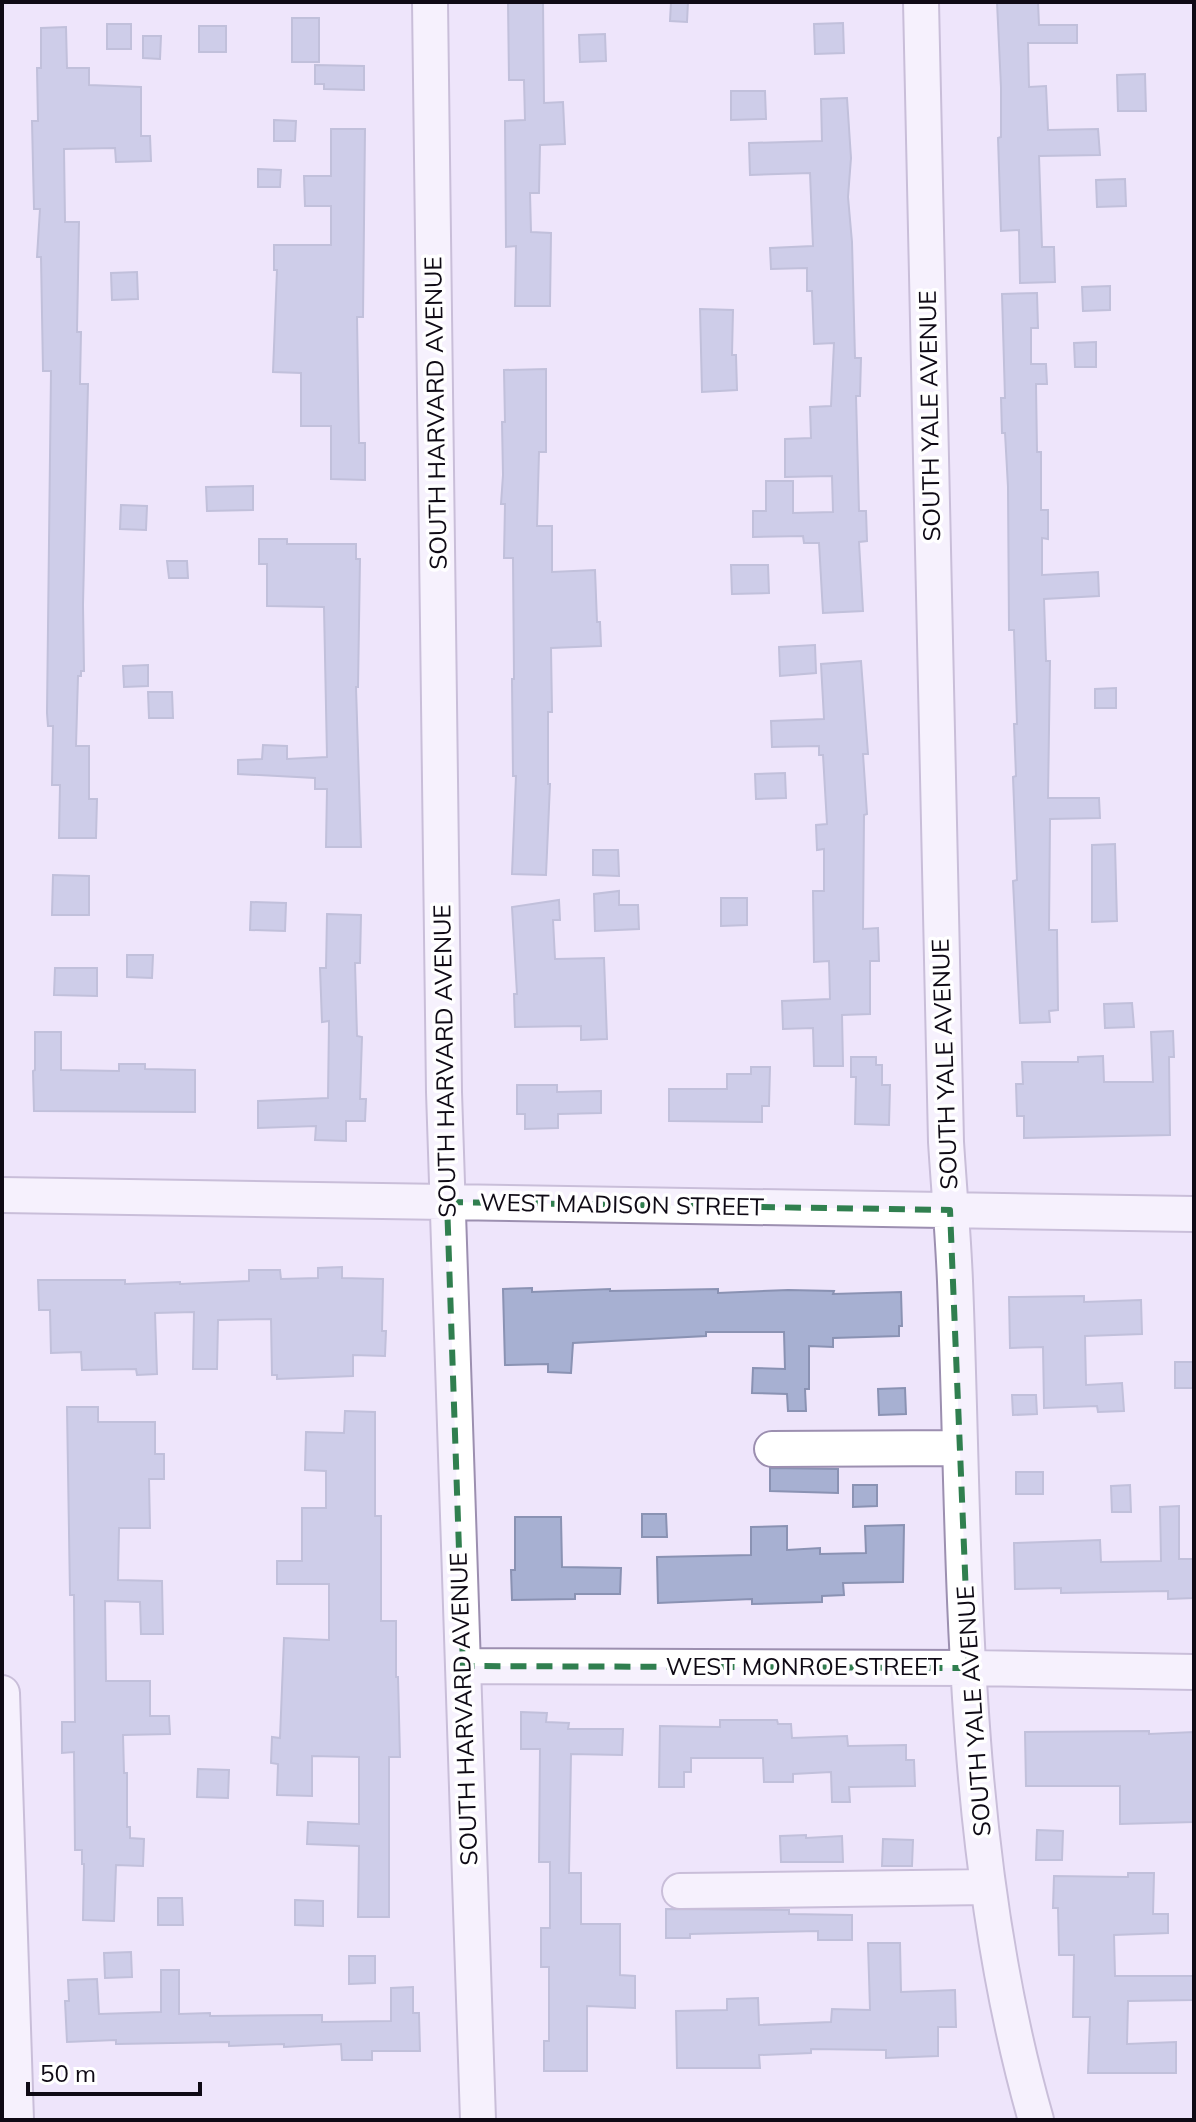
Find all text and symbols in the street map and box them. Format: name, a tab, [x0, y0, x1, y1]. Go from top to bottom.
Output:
street label: SOUTH HARVARD AVENUE	[417, 256, 453, 570]
street label: SOUTH YALE AVENUE	[912, 290, 946, 542]
street label: SOUTH HARVARD AVENUE	[426, 904, 462, 1218]
street label: SOUTH YALE AVENUE	[925, 938, 963, 1190]
street label: WEST MADISON STREET	[480, 1187, 765, 1221]
street label: SOUTH HARVARD AVENUE	[443, 1552, 483, 1866]
street label: SOUTH YALE AVENUE	[949, 1585, 997, 1837]
street label: WEST MONROE STREET	[666, 1651, 943, 1681]
scale bar	[28, 2046, 200, 2096]
text: 50 m	[40, 2058, 96, 2088]

